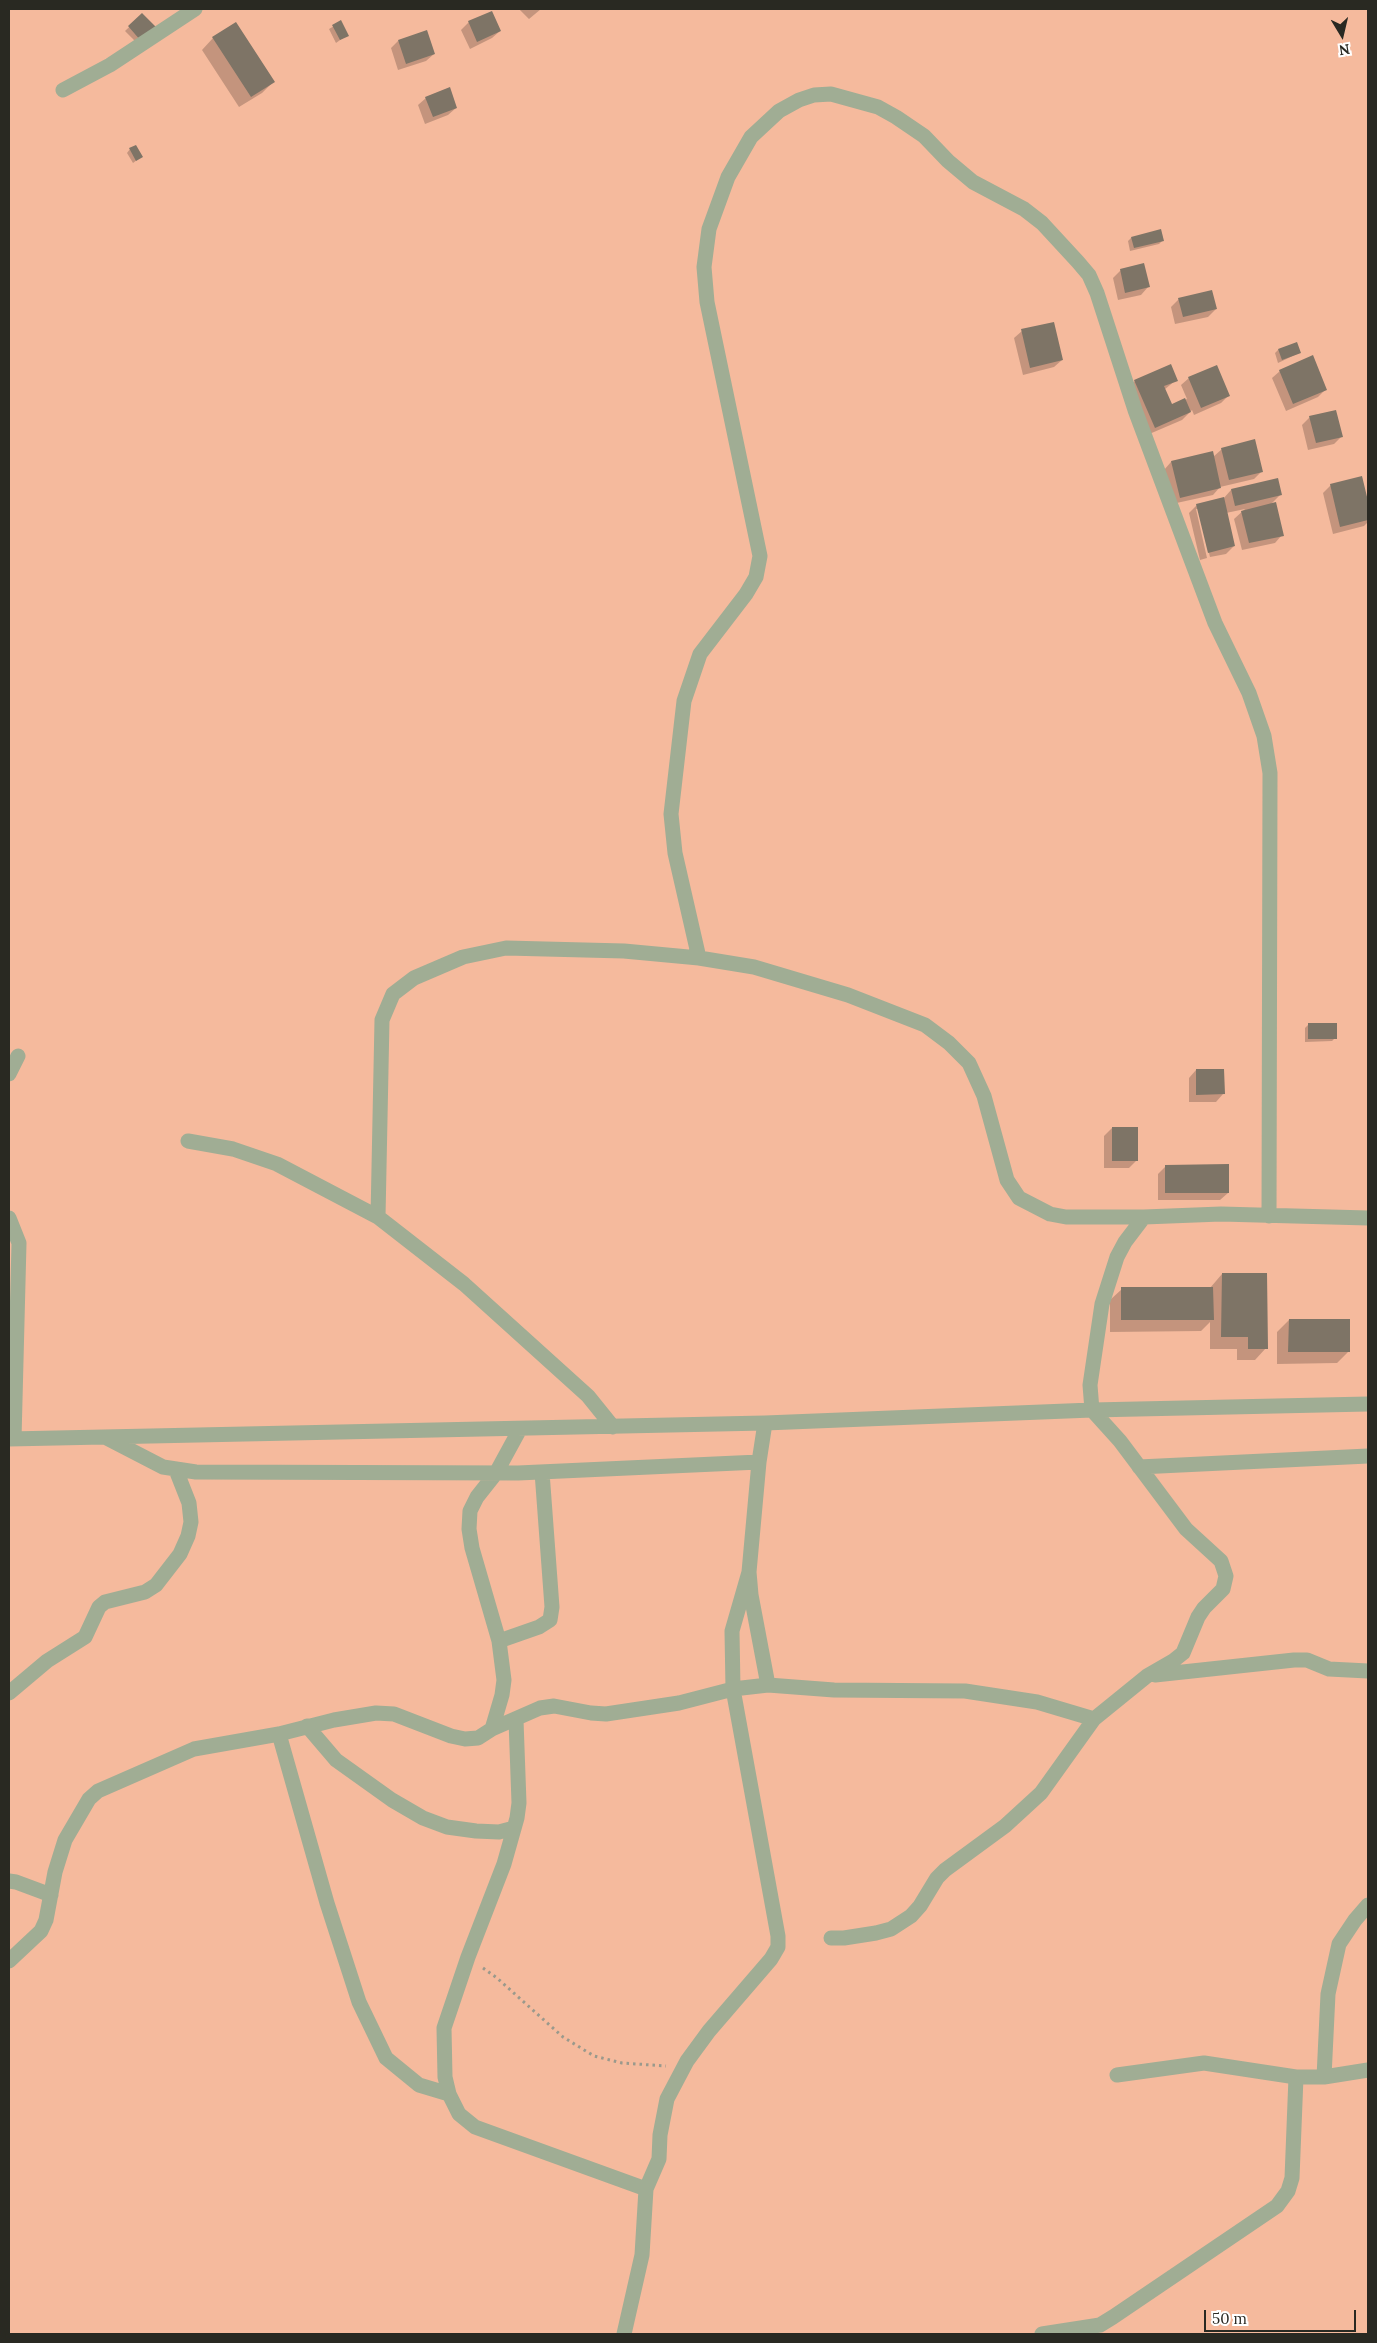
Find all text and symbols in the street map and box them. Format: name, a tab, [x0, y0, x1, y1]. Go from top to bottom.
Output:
north arrow	[1317, 10, 1367, 60]
text: N	[1338, 40, 1351, 60]
scale bar	[1207, 2300, 1360, 2332]
text: 50 m	[1212, 2309, 1247, 2328]

